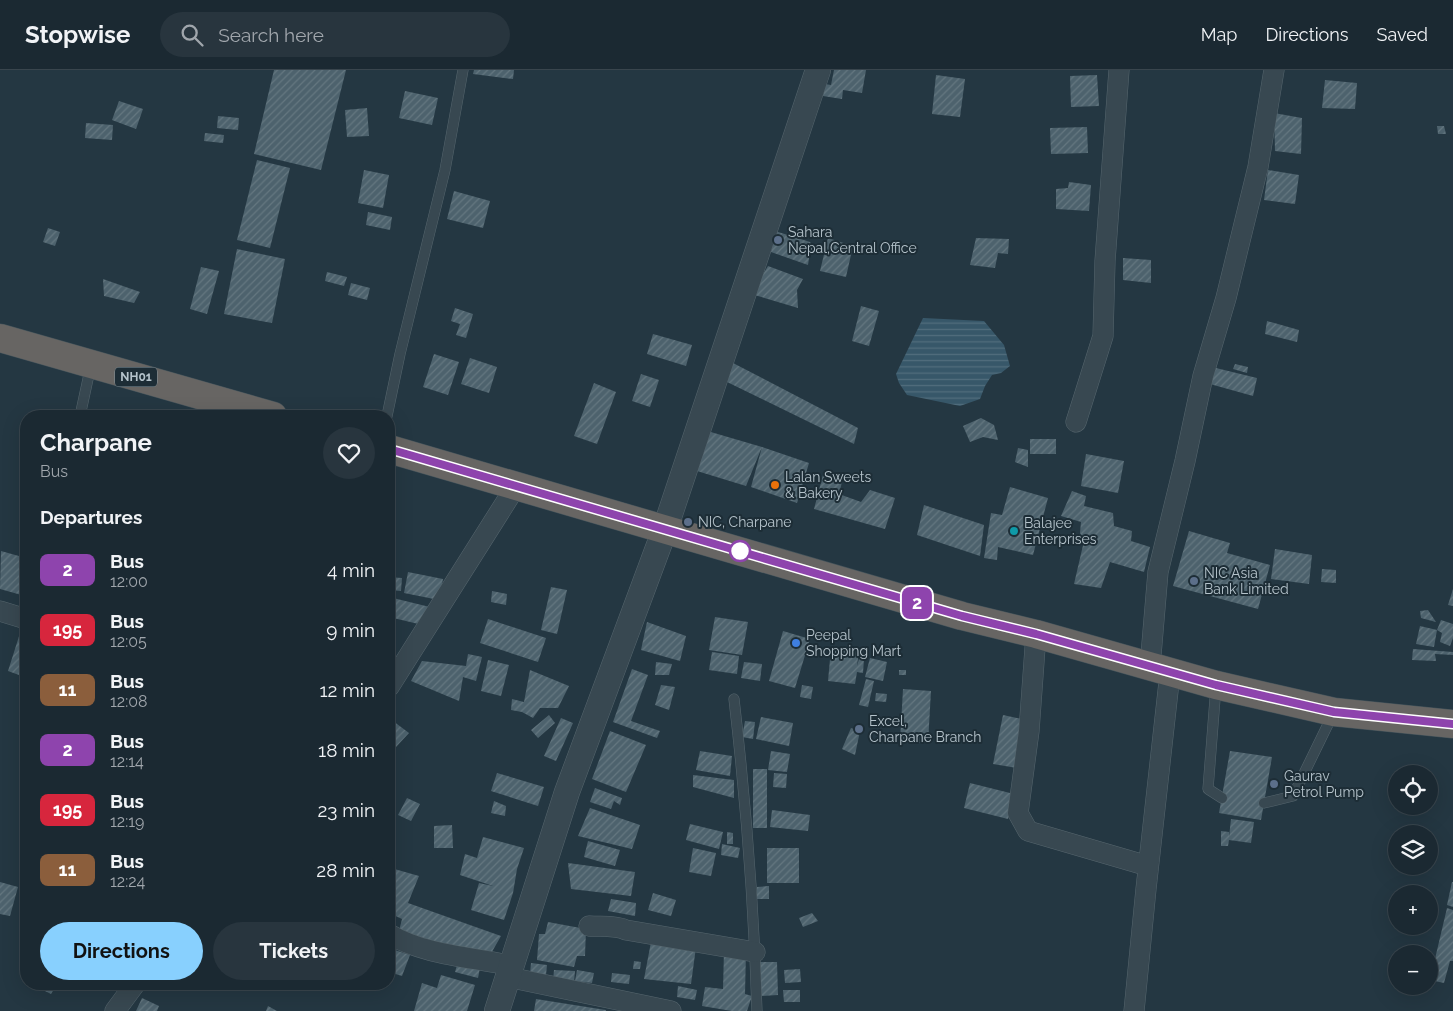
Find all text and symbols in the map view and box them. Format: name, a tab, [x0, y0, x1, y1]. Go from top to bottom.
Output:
search box	[160, 12, 510, 57]
text: Stopwise	[25, 20, 130, 49]
icon: search	[178, 21, 206, 49]
text: Search here	[218, 24, 324, 46]
text: Map	[1201, 24, 1237, 45]
text: Directions	[1265, 24, 1349, 45]
text: Saved	[1377, 24, 1428, 45]
place label: Sahara Nepal,Central Office	[788, 224, 917, 256]
marker: Sahara Nepal,Central Office	[772, 234, 784, 246]
road number: NH01	[115, 368, 157, 386]
button: heart	[323, 427, 375, 479]
text: Charpane	[40, 428, 152, 457]
text: Bus	[40, 462, 68, 481]
place label: Lalan Sweets & Bakery	[785, 469, 871, 501]
marker: Lalan Sweets & Bakery	[769, 479, 781, 491]
text: Departures	[40, 506, 142, 528]
place label: NIC, Charpane	[698, 514, 792, 530]
place label: Balajee Enterprises	[1024, 515, 1097, 547]
marker: NIC, Charpane	[682, 516, 694, 528]
marker: Balajee Enterprises	[1008, 525, 1020, 537]
unlabelled marker	[729, 540, 751, 562]
text: Bus	[110, 550, 144, 572]
text: 2	[62, 559, 73, 580]
text: 4 min	[327, 559, 375, 581]
place label: NIC Asia Bank Limited	[1204, 565, 1289, 597]
text: 12:00	[110, 572, 148, 591]
marker: NIC Asia Bank Limited	[1188, 575, 1200, 587]
line badge: 2	[901, 587, 933, 619]
text: 2	[912, 592, 922, 613]
text: Bus	[110, 610, 144, 632]
text: 195	[53, 619, 82, 640]
text: 9 min	[326, 619, 375, 641]
place label: Peepal Shopping Mart	[806, 627, 901, 659]
text: 12:05	[110, 632, 147, 651]
marker: Peepal Shopping Mart	[790, 637, 802, 649]
text: Bus	[110, 670, 144, 692]
text: 11	[59, 679, 76, 700]
text: 12 min	[319, 679, 375, 701]
text: 12:08	[110, 692, 147, 711]
place label: Excel, Charpane Branch	[869, 713, 981, 745]
marker: Excel, Charpane Branch	[853, 723, 865, 735]
text: Bus	[110, 730, 144, 752]
text: 2	[62, 739, 73, 760]
text: 18 min	[318, 739, 375, 761]
text: 12:14	[110, 752, 144, 771]
map controls	[1388, 765, 1438, 995]
button: locate	[1388, 765, 1438, 815]
place label: Gaurav Petrol Pump	[1284, 768, 1364, 800]
marker: Gaurav Petrol Pump	[1268, 778, 1280, 790]
text: Bus	[110, 790, 144, 812]
text: 195	[53, 799, 82, 820]
text: 23 min	[317, 799, 375, 821]
text: 12:19	[110, 812, 144, 831]
button: layers	[1388, 825, 1438, 875]
text: Bus	[110, 850, 144, 872]
text: 11	[59, 859, 76, 880]
text: 28 min	[316, 859, 375, 881]
text: 12:24	[110, 872, 145, 891]
button: +	[1388, 885, 1438, 935]
button: Directions	[40, 922, 203, 980]
button: Tickets	[213, 922, 375, 980]
button: −	[1388, 945, 1438, 995]

